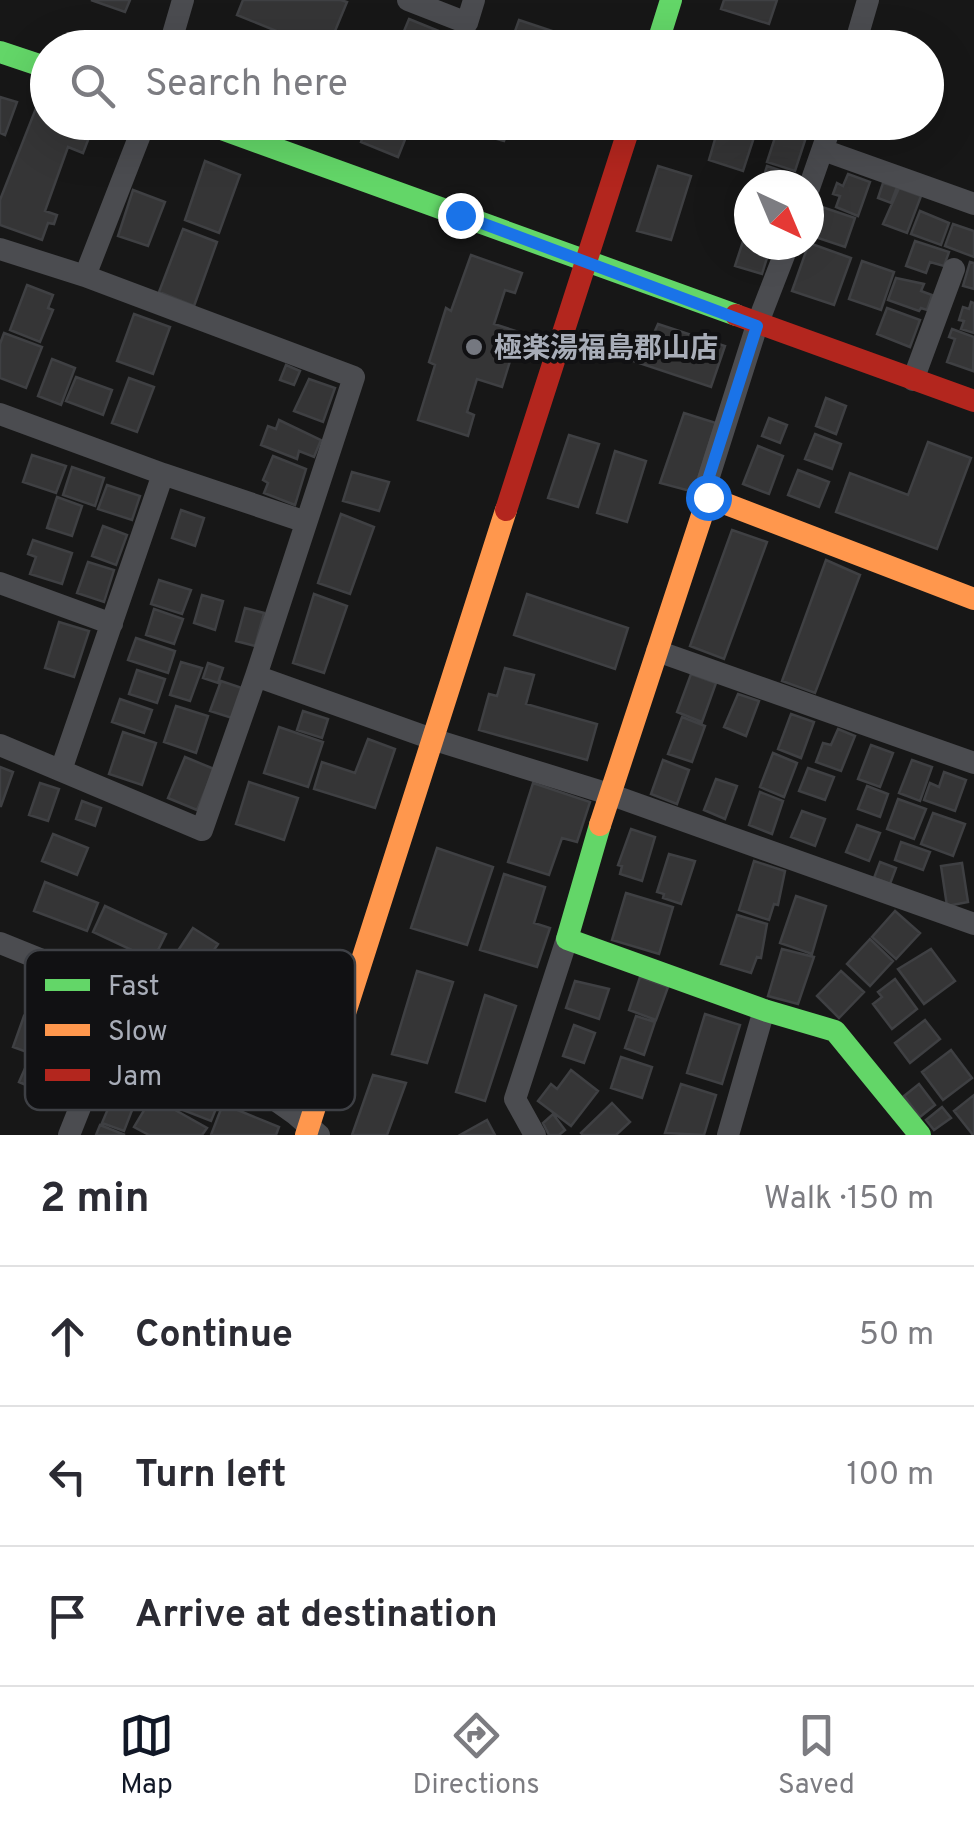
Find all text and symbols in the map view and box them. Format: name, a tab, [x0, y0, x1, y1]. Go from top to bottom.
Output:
search box	[30, 30, 944, 140]
icon: search	[65, 58, 120, 113]
text: Search here	[145, 61, 348, 110]
north arrow	[734, 170, 824, 260]
route end	[438, 193, 484, 239]
place label: 極楽湯福島郡山店	[494, 332, 718, 368]
marker: 極楽湯福島郡山店	[463, 336, 485, 358]
route start	[686, 475, 732, 521]
legend	[25, 950, 355, 1110]
text: Fast	[108, 970, 160, 1006]
text: Slow	[108, 1015, 167, 1051]
text: Jam	[108, 1060, 162, 1096]
text: 2 min	[40, 1174, 150, 1227]
text: Walk · 150 m	[764, 1180, 934, 1220]
icon: ahead	[40, 1309, 95, 1364]
text: Continue	[135, 1312, 293, 1361]
text: 50 m	[859, 1316, 934, 1356]
icon: left	[40, 1449, 95, 1504]
text: Turn left	[135, 1452, 287, 1501]
text: 100 m	[847, 1456, 934, 1496]
icon: arrive	[40, 1589, 95, 1644]
text: Arrive at destination	[135, 1592, 498, 1641]
tab: Map	[119, 1708, 174, 1804]
tab: Directions	[412, 1708, 540, 1804]
tab: Saved	[778, 1708, 855, 1804]

